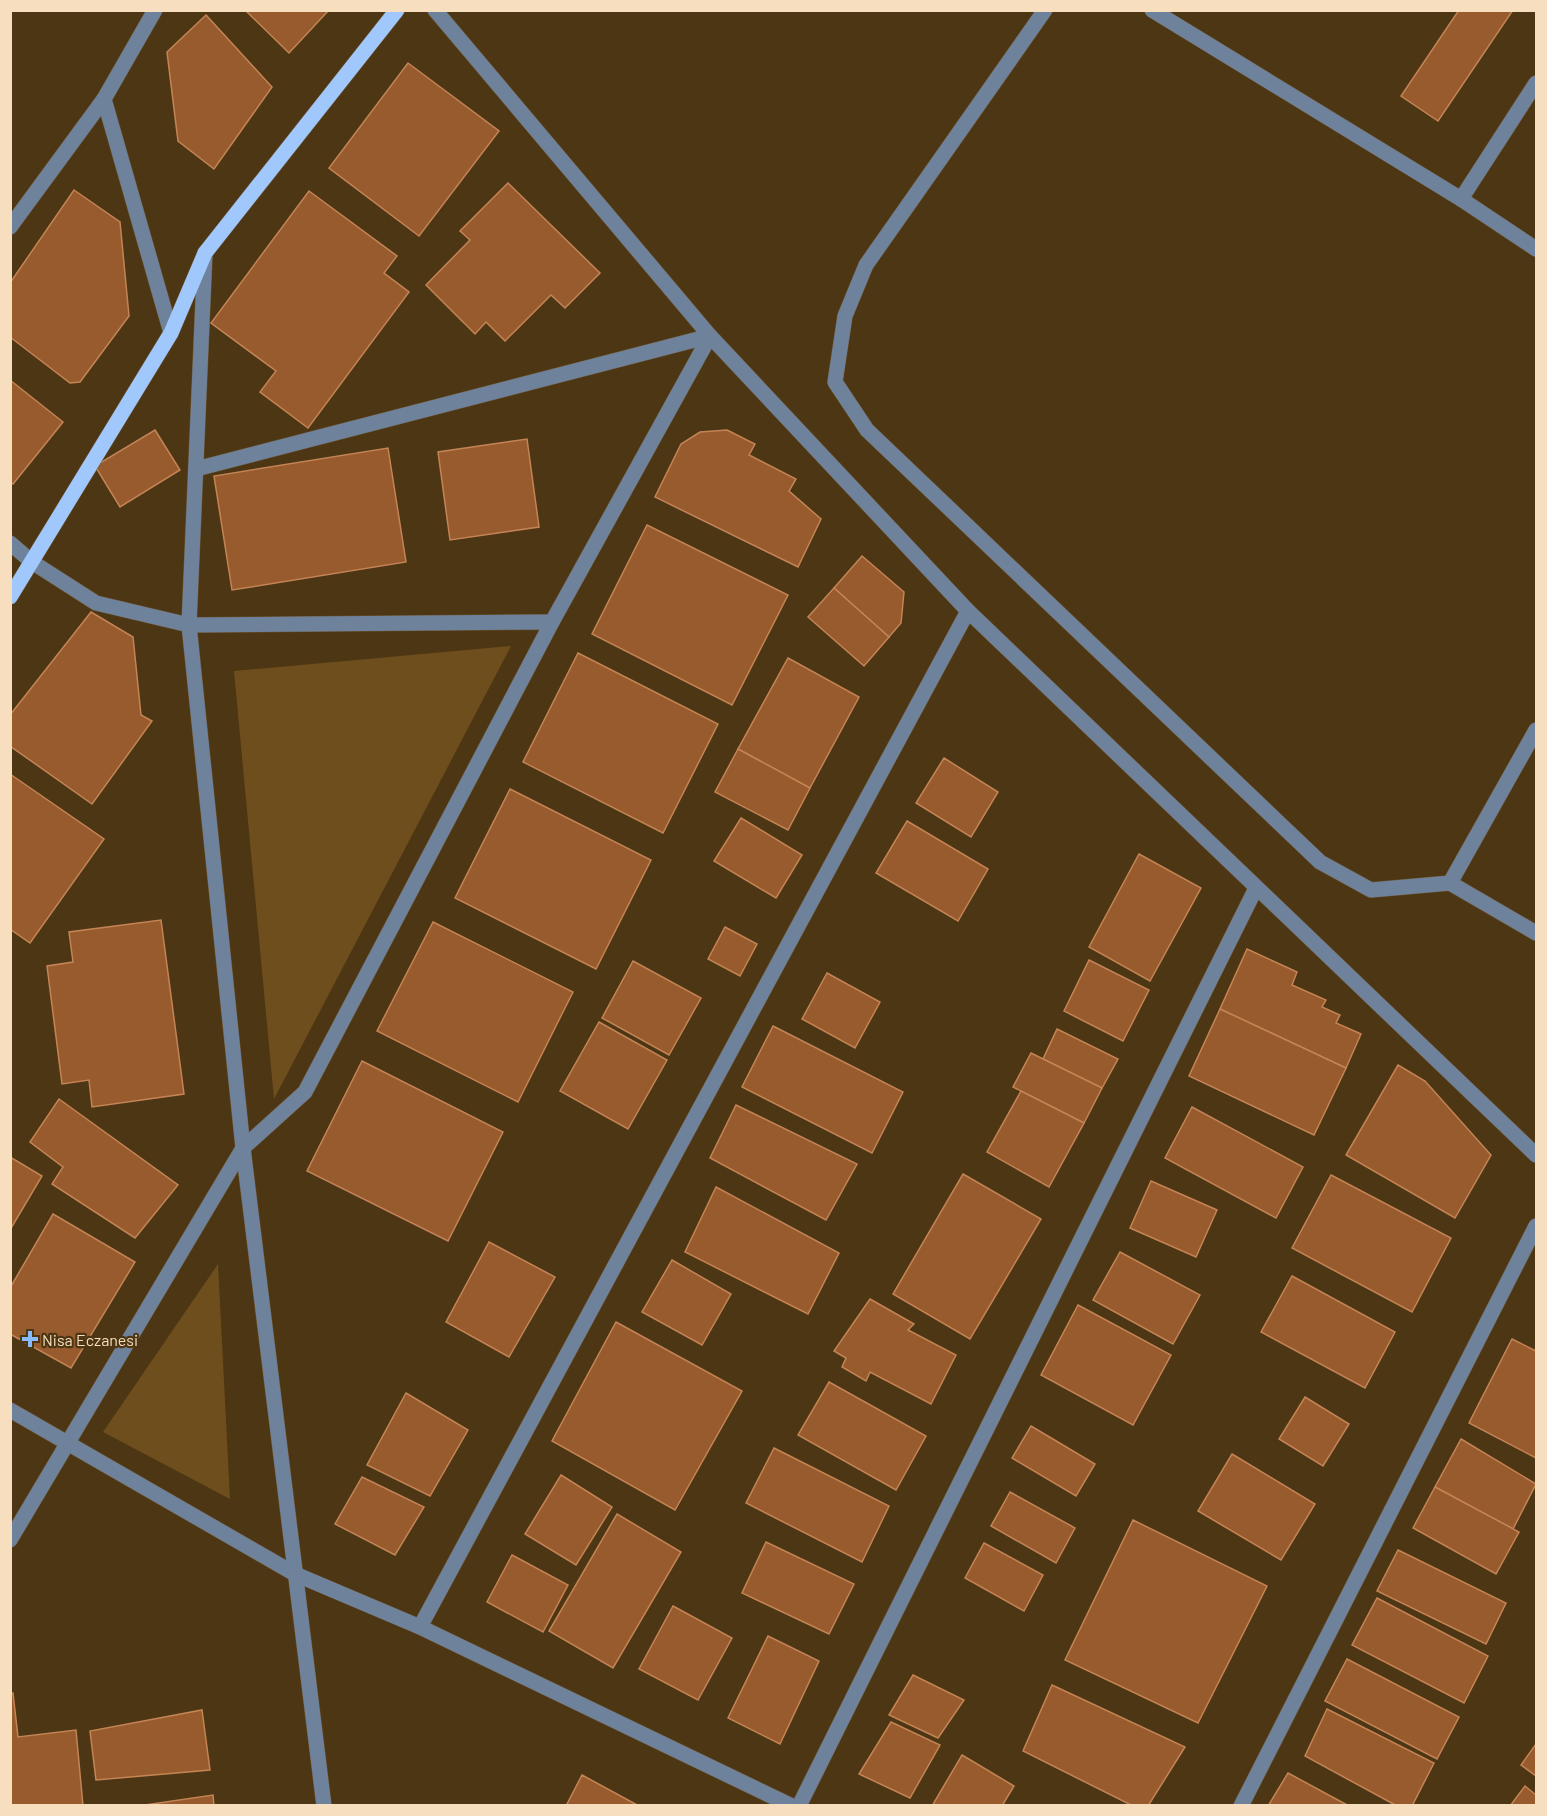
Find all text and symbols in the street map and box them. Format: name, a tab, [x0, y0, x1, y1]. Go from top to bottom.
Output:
place label: Nisa Eczanesi	[42, 1330, 138, 1349]
marker: Nisa Eczanesi	[23, 1332, 37, 1346]

